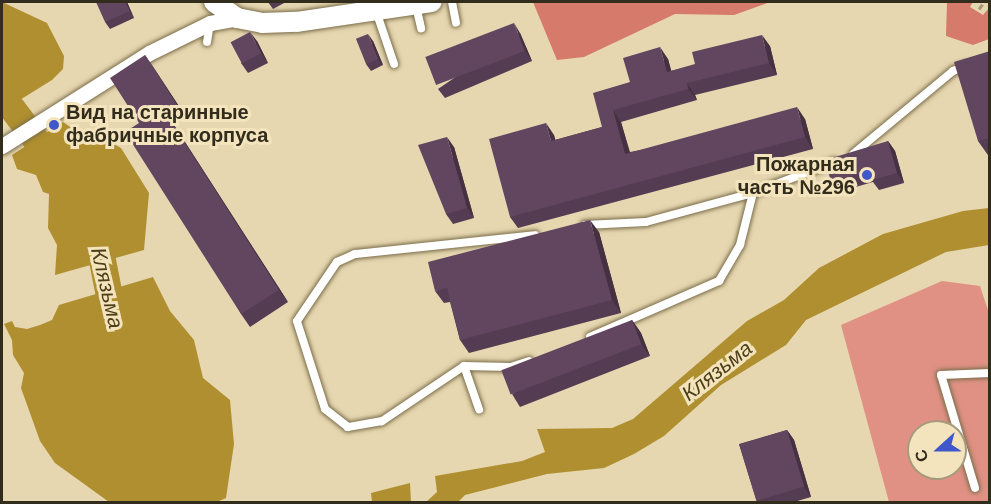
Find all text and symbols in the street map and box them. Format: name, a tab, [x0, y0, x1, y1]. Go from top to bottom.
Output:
place label: Вид на старинные фабричные корпуса	[66, 101, 268, 148]
marker: Вид на старинные фабричные корпуса	[47, 118, 61, 132]
place label: Пожарная часть №296	[738, 152, 855, 199]
marker: Пожарная часть №296	[860, 168, 874, 182]
water label: Клязьма	[85, 245, 129, 331]
water label: Клязьма	[677, 336, 757, 406]
north arrow	[907, 420, 967, 480]
text: С	[912, 447, 932, 464]

